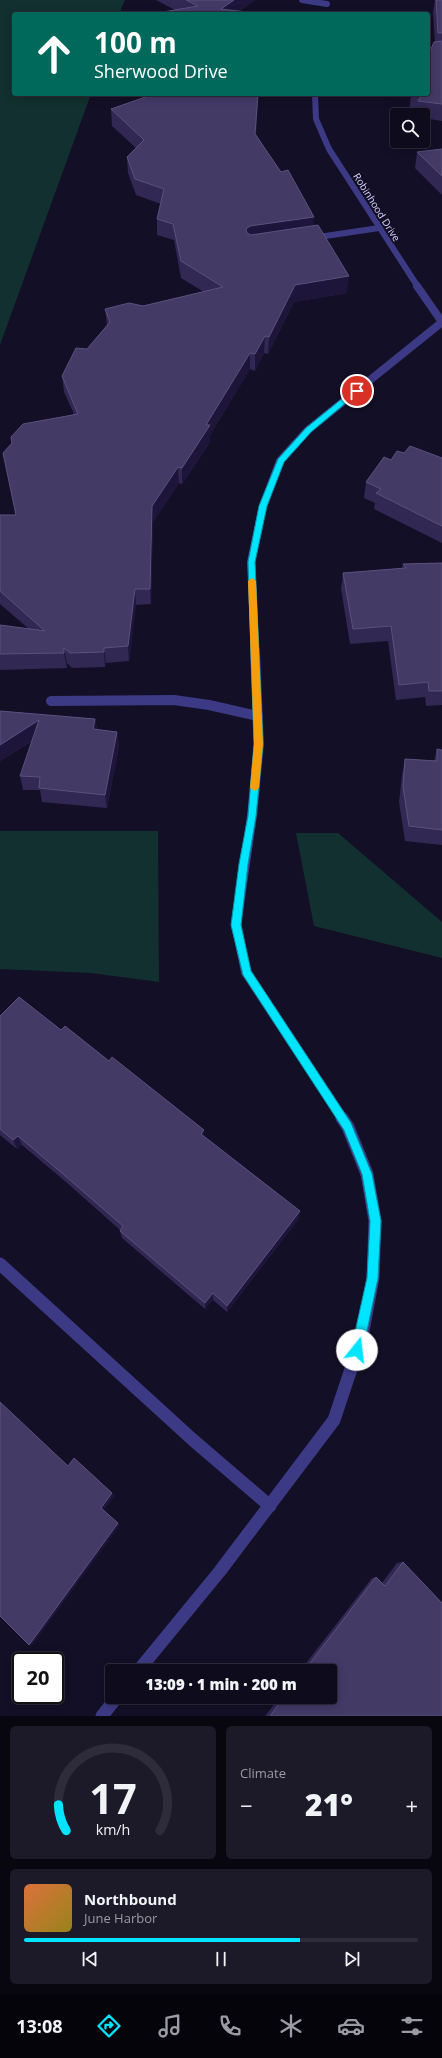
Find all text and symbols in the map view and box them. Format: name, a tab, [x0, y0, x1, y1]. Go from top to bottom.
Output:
text: 100 m	[94, 23, 177, 61]
icon: ahead	[28, 28, 80, 80]
text: Sherwood Drive	[94, 59, 228, 83]
map controls	[390, 108, 430, 148]
button: search	[390, 108, 430, 148]
street label: Robinhood Drive	[350, 170, 404, 244]
pin	[340, 374, 374, 408]
icon: arrive	[346, 380, 368, 402]
position arrow	[336, 1329, 378, 1371]
speed limit sign: 20	[12, 1652, 64, 1704]
text: 13:09 · 1 min · 200 m	[145, 1674, 297, 1694]
text: Climate	[240, 1764, 286, 1782]
text: 17	[89, 1769, 137, 1825]
text: 21°	[305, 1784, 353, 1825]
text: −	[240, 1790, 253, 1820]
text: +	[405, 1790, 418, 1820]
text: km/h	[96, 1819, 130, 1838]
text: Northbound	[84, 1889, 177, 1909]
text: June Harbor	[84, 1909, 157, 1927]
icon: previous	[79, 1948, 101, 1970]
icon: pause	[210, 1948, 232, 1970]
icon: next	[341, 1948, 363, 1970]
icon: directions	[95, 2012, 123, 2040]
icon: music	[156, 2012, 184, 2040]
icon: phone	[216, 2012, 244, 2040]
icon: climate	[277, 2012, 305, 2040]
icon: car	[337, 2012, 365, 2040]
icon: filters	[398, 2012, 426, 2040]
text: 13:08	[16, 2014, 63, 2038]

